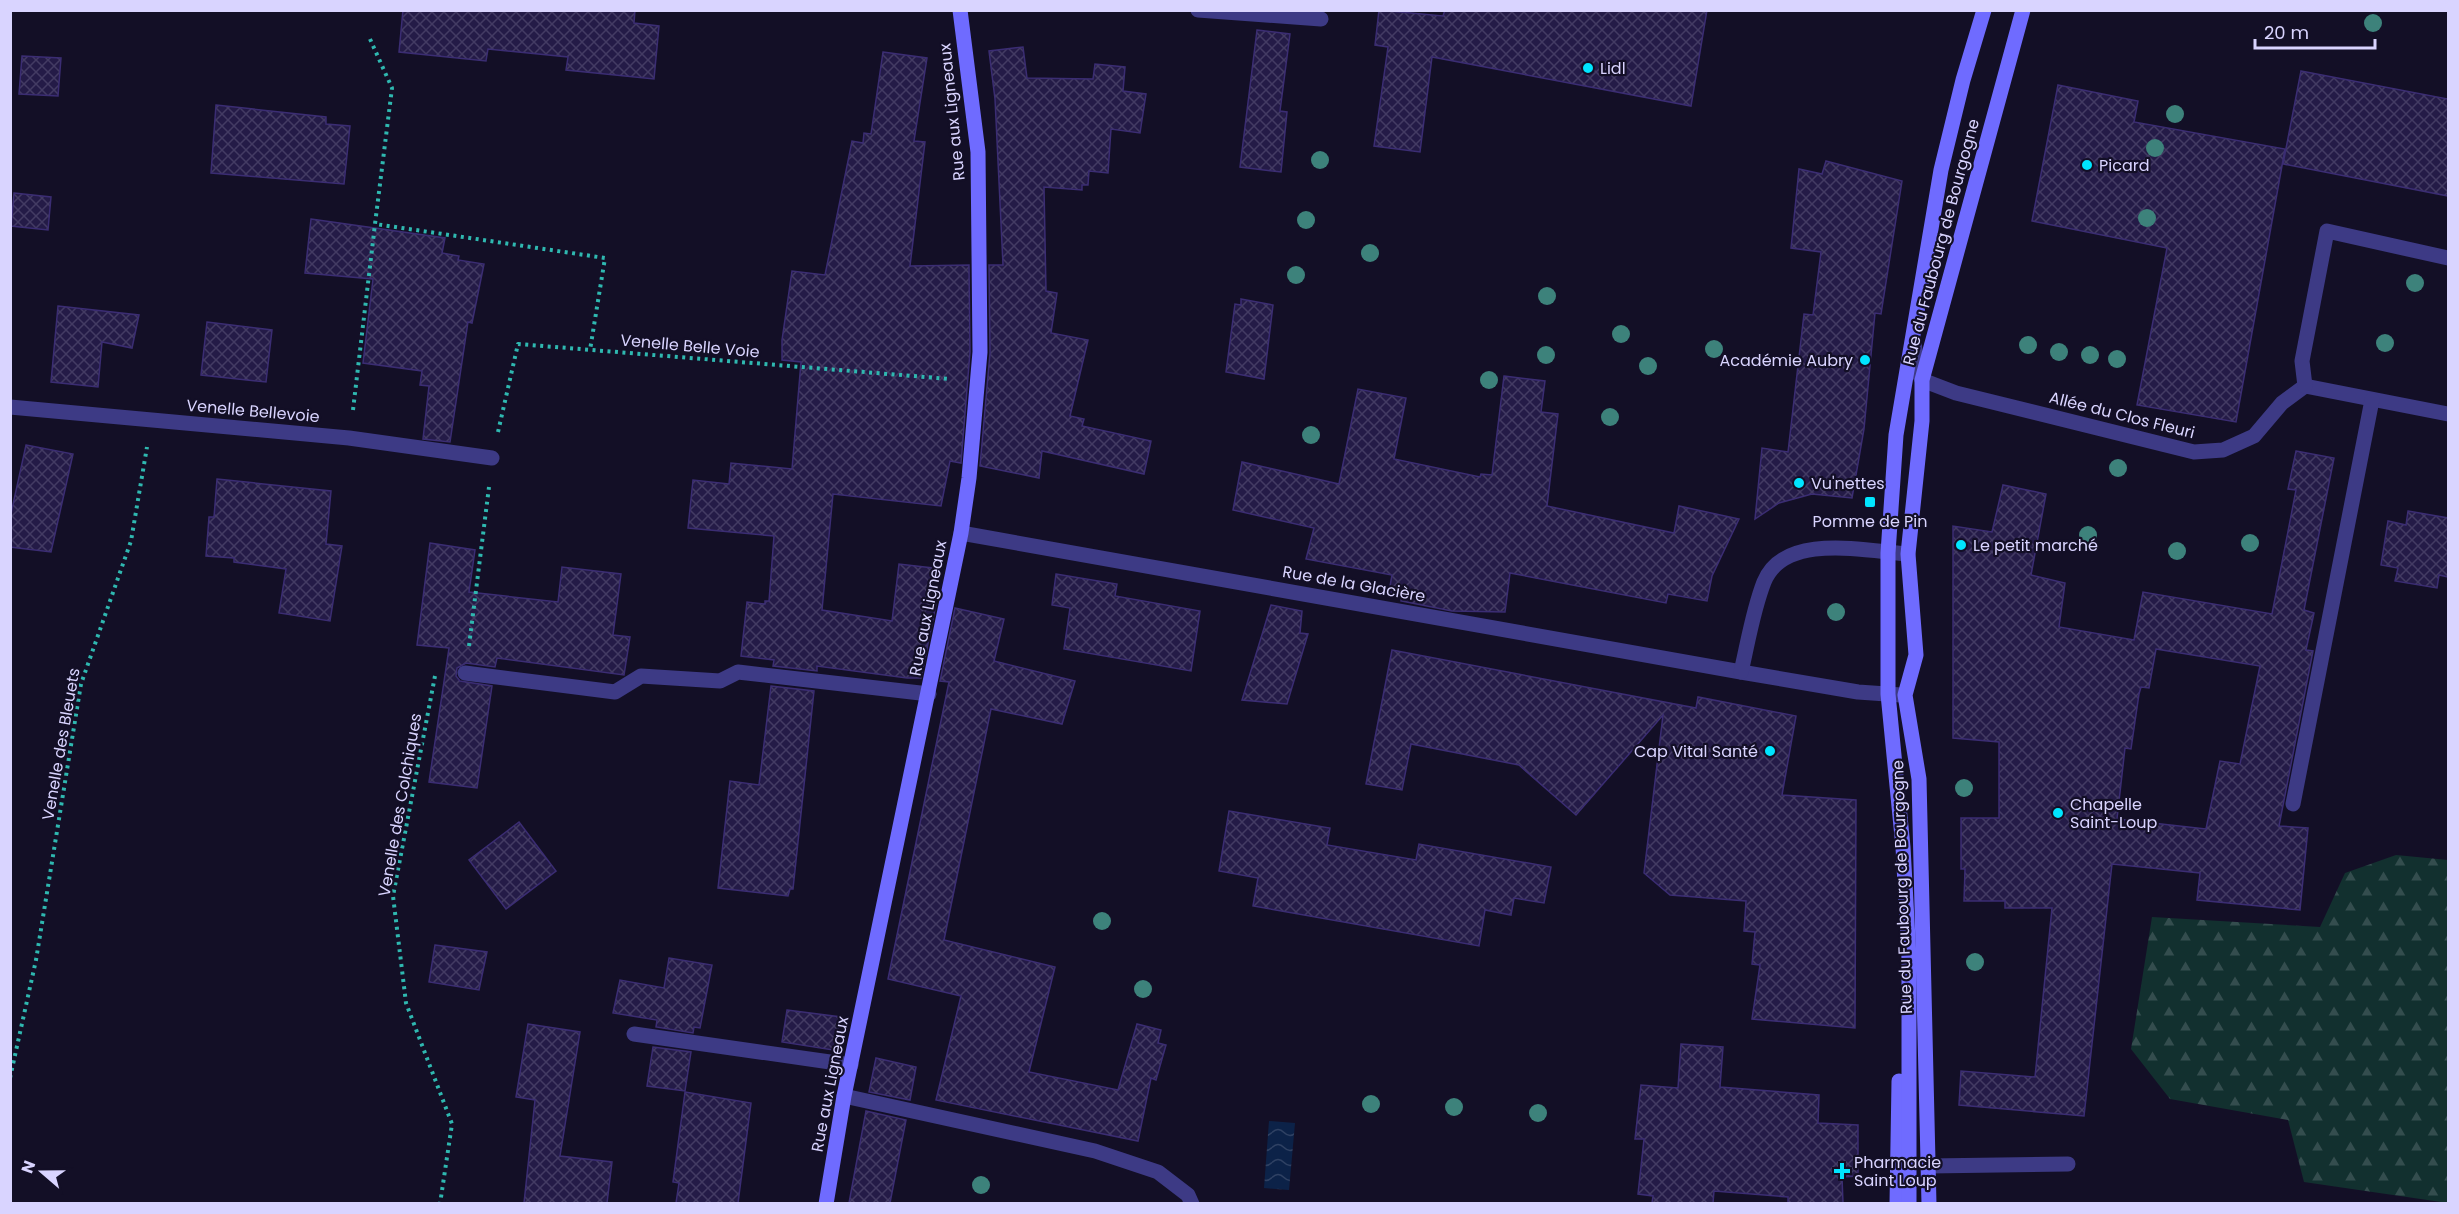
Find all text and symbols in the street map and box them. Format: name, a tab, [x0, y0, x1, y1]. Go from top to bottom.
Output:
scale bar	[2255, 12, 2375, 50]
text: 20 m	[2264, 20, 2309, 45]
street label: Rue aux Ligneaux	[933, 42, 971, 182]
place label: Lidl	[1600, 57, 1626, 80]
marker: Lidl	[1581, 61, 1595, 75]
street label: Rue du Faubourg de Bourgogne	[1897, 116, 1985, 368]
place label: Picard	[2099, 154, 2150, 177]
marker: Picard	[2080, 158, 2094, 172]
street label: Venelle Belle Voie	[619, 328, 761, 364]
place label: Académie Aubry	[1720, 349, 1853, 372]
marker: Académie Aubry	[1858, 353, 1872, 367]
street label: Allée du Clos Fleuri	[2047, 386, 2197, 444]
street label: Venelle Bellevoie	[185, 394, 321, 428]
place label: Vu'nettes	[1811, 472, 1885, 495]
marker: Vu'nettes	[1792, 476, 1806, 490]
marker: Pomme de Pin	[1863, 495, 1877, 509]
place label: Pomme de Pin	[1812, 510, 1928, 533]
place label: Le petit marché	[1973, 534, 2098, 557]
street label: Rue aux Ligneaux	[904, 538, 952, 678]
marker: Le petit marché	[1954, 538, 1968, 552]
street label: Rue de la Glacière	[1281, 560, 1427, 608]
street label: Venelle des Bleuets	[36, 666, 86, 822]
street label: Venelle des Colchiques	[373, 711, 427, 899]
place label: Cap Vital Santé	[1634, 740, 1758, 763]
marker: Cap Vital Santé	[1763, 744, 1777, 758]
street label: Rue du Faubourg de Bourgogne	[1886, 759, 1918, 1014]
place label: Chapelle Saint-Loup	[2070, 793, 2157, 834]
marker: Chapelle Saint-Loup	[2051, 806, 2065, 820]
street label: Rue aux Ligneaux	[806, 1014, 854, 1154]
north arrow	[12, 1142, 72, 1202]
place label: Pharmacie Saint Loup	[1854, 1151, 1941, 1192]
text: N	[16, 1157, 41, 1177]
marker: Pharmacie Saint Loup	[1835, 1164, 1849, 1178]

